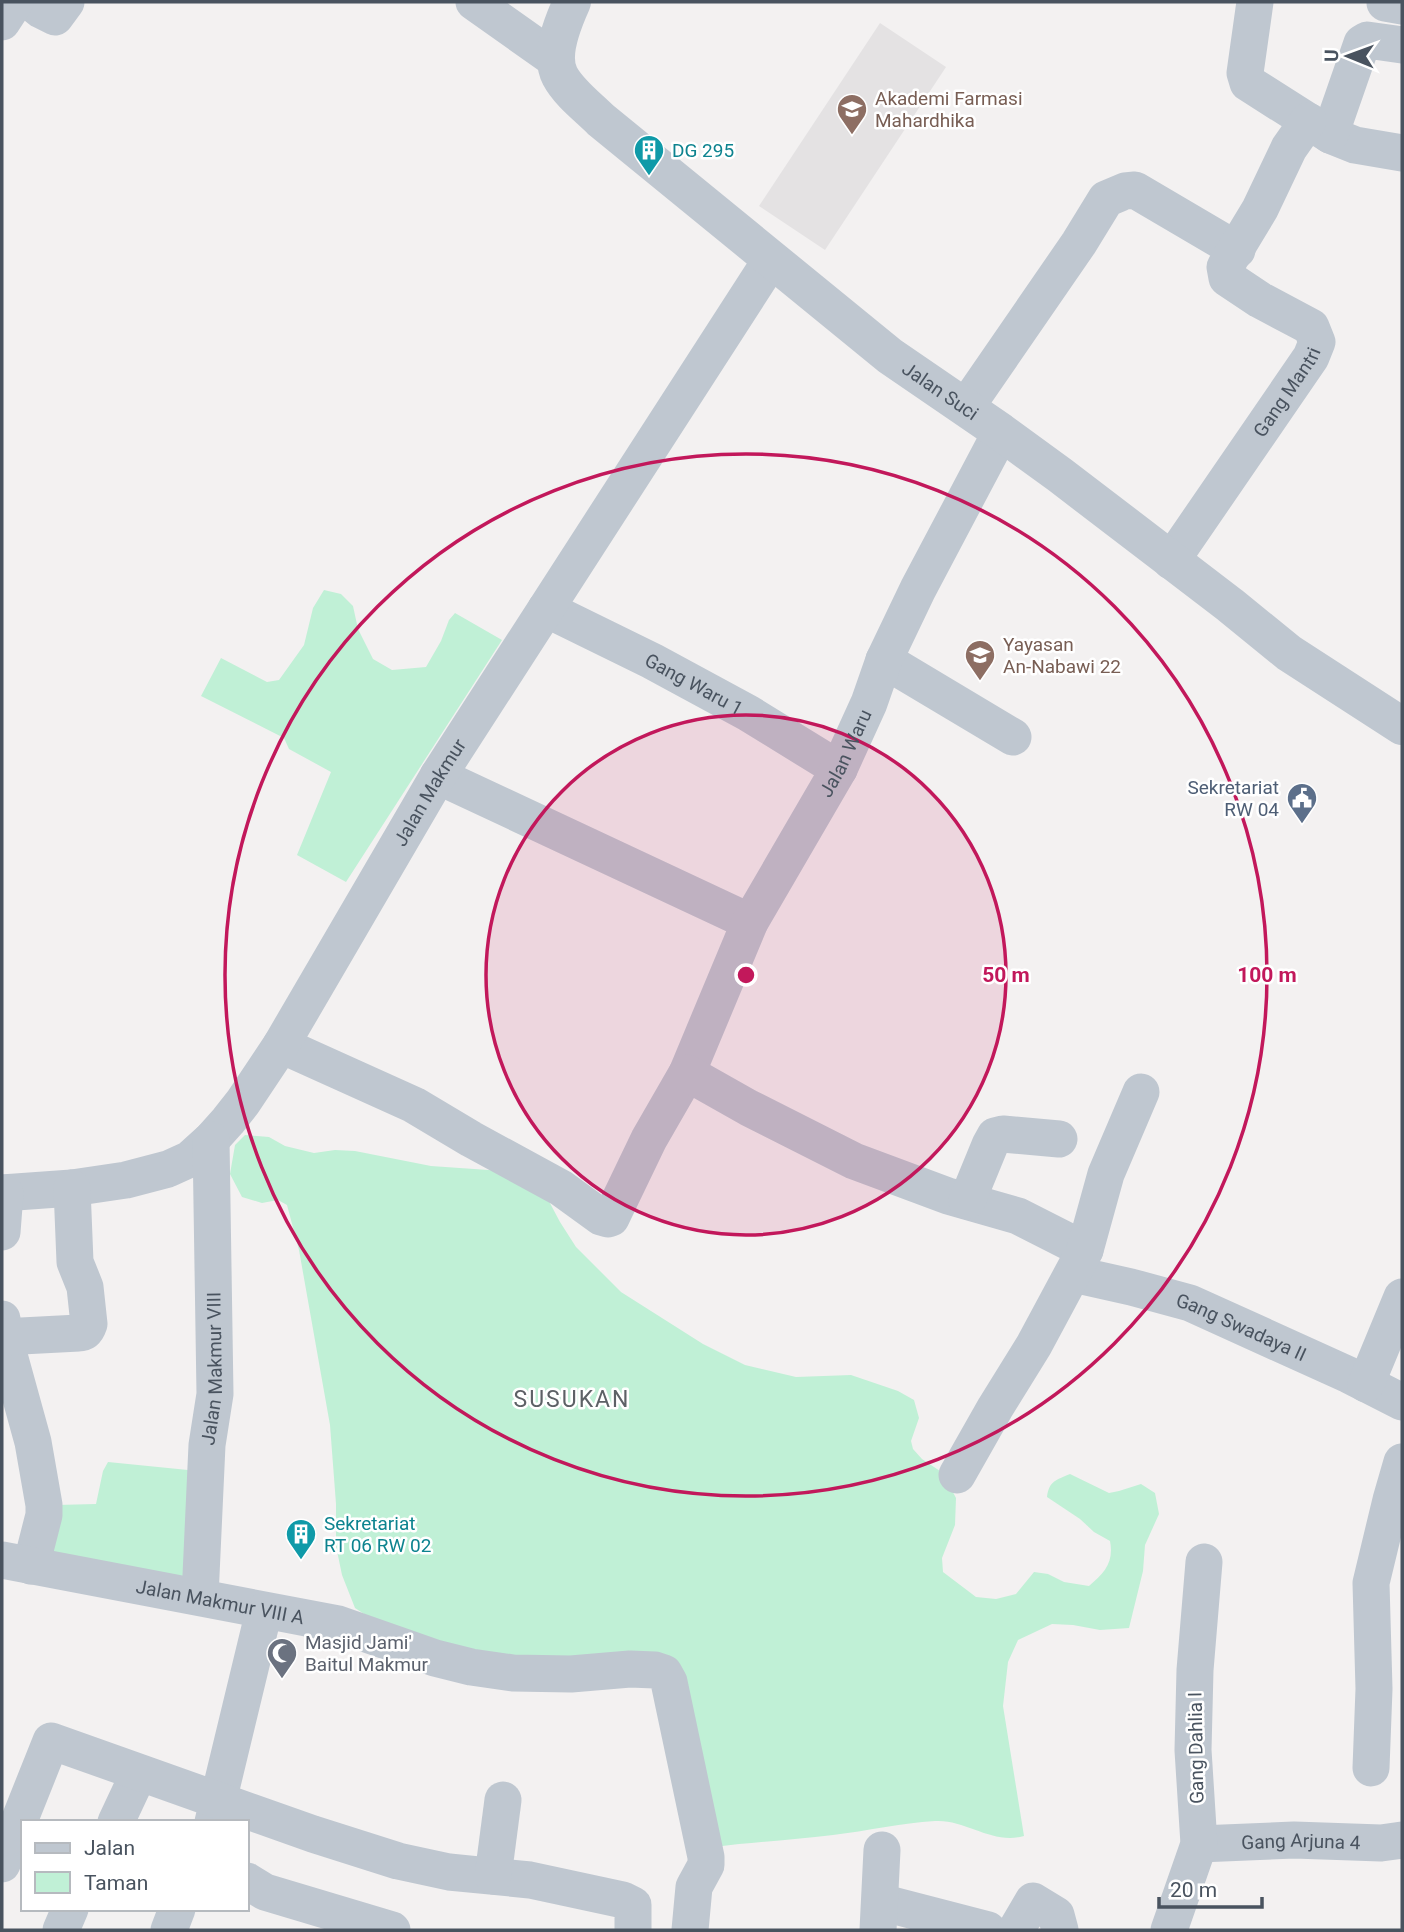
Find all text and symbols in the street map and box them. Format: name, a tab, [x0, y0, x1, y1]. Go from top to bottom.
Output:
north arrow	[1313, 21, 1383, 91]
text: U	[1320, 49, 1343, 62]
place label: Akademi Farmasi Mahardhika	[875, 87, 1023, 132]
school or university icon: Akademi Farmasi Mahardhika	[835, 92, 869, 136]
building icon: DG 295	[632, 133, 666, 177]
place label: DG 295	[672, 139, 734, 162]
street label: Gang Mantri	[1248, 344, 1325, 441]
street label: Jalan Suci	[898, 356, 983, 425]
place label: Yayasan An-Nabawi 22	[1003, 633, 1121, 678]
school or university icon: Yayasan An-Nabawi 22	[963, 638, 997, 682]
street label: Gang Waru 1	[641, 648, 747, 720]
street label: Jalan Waru	[814, 706, 876, 801]
street label: Jalan Makmur	[388, 734, 471, 850]
place label: Sekretariat RW 04	[1188, 776, 1279, 821]
public building icon: Sekretariat RW 04	[1285, 781, 1319, 825]
centre of rings	[734, 963, 758, 987]
text: 50 m	[982, 963, 1030, 987]
text: 100 m	[1237, 963, 1297, 987]
street label: Gang Swadaya II	[1174, 1288, 1310, 1366]
street label: Jalan Makmur VIII	[196, 1292, 227, 1447]
district label: SUSUKAN	[514, 1386, 630, 1413]
place label: Sekretariat RT 06 RW 02	[324, 1512, 431, 1557]
building icon: Sekretariat RT 06 RW 02	[284, 1517, 318, 1561]
street label: Jalan Makmur VIII A	[134, 1574, 307, 1629]
place label: Masjid Jami' Baitul Makmur	[305, 1631, 429, 1676]
mosque icon: Masjid Jami' Baitul Makmur	[265, 1636, 299, 1680]
street label: Gang Dahlia I	[1184, 1692, 1208, 1804]
legend	[21, 1820, 248, 1911]
street label: Gang Arjuna 4	[1241, 1828, 1361, 1854]
text: Jalan	[84, 1836, 135, 1860]
scale bar	[1159, 1866, 1262, 1910]
text: Taman	[84, 1871, 148, 1895]
text: 20 m	[1170, 1878, 1217, 1902]

